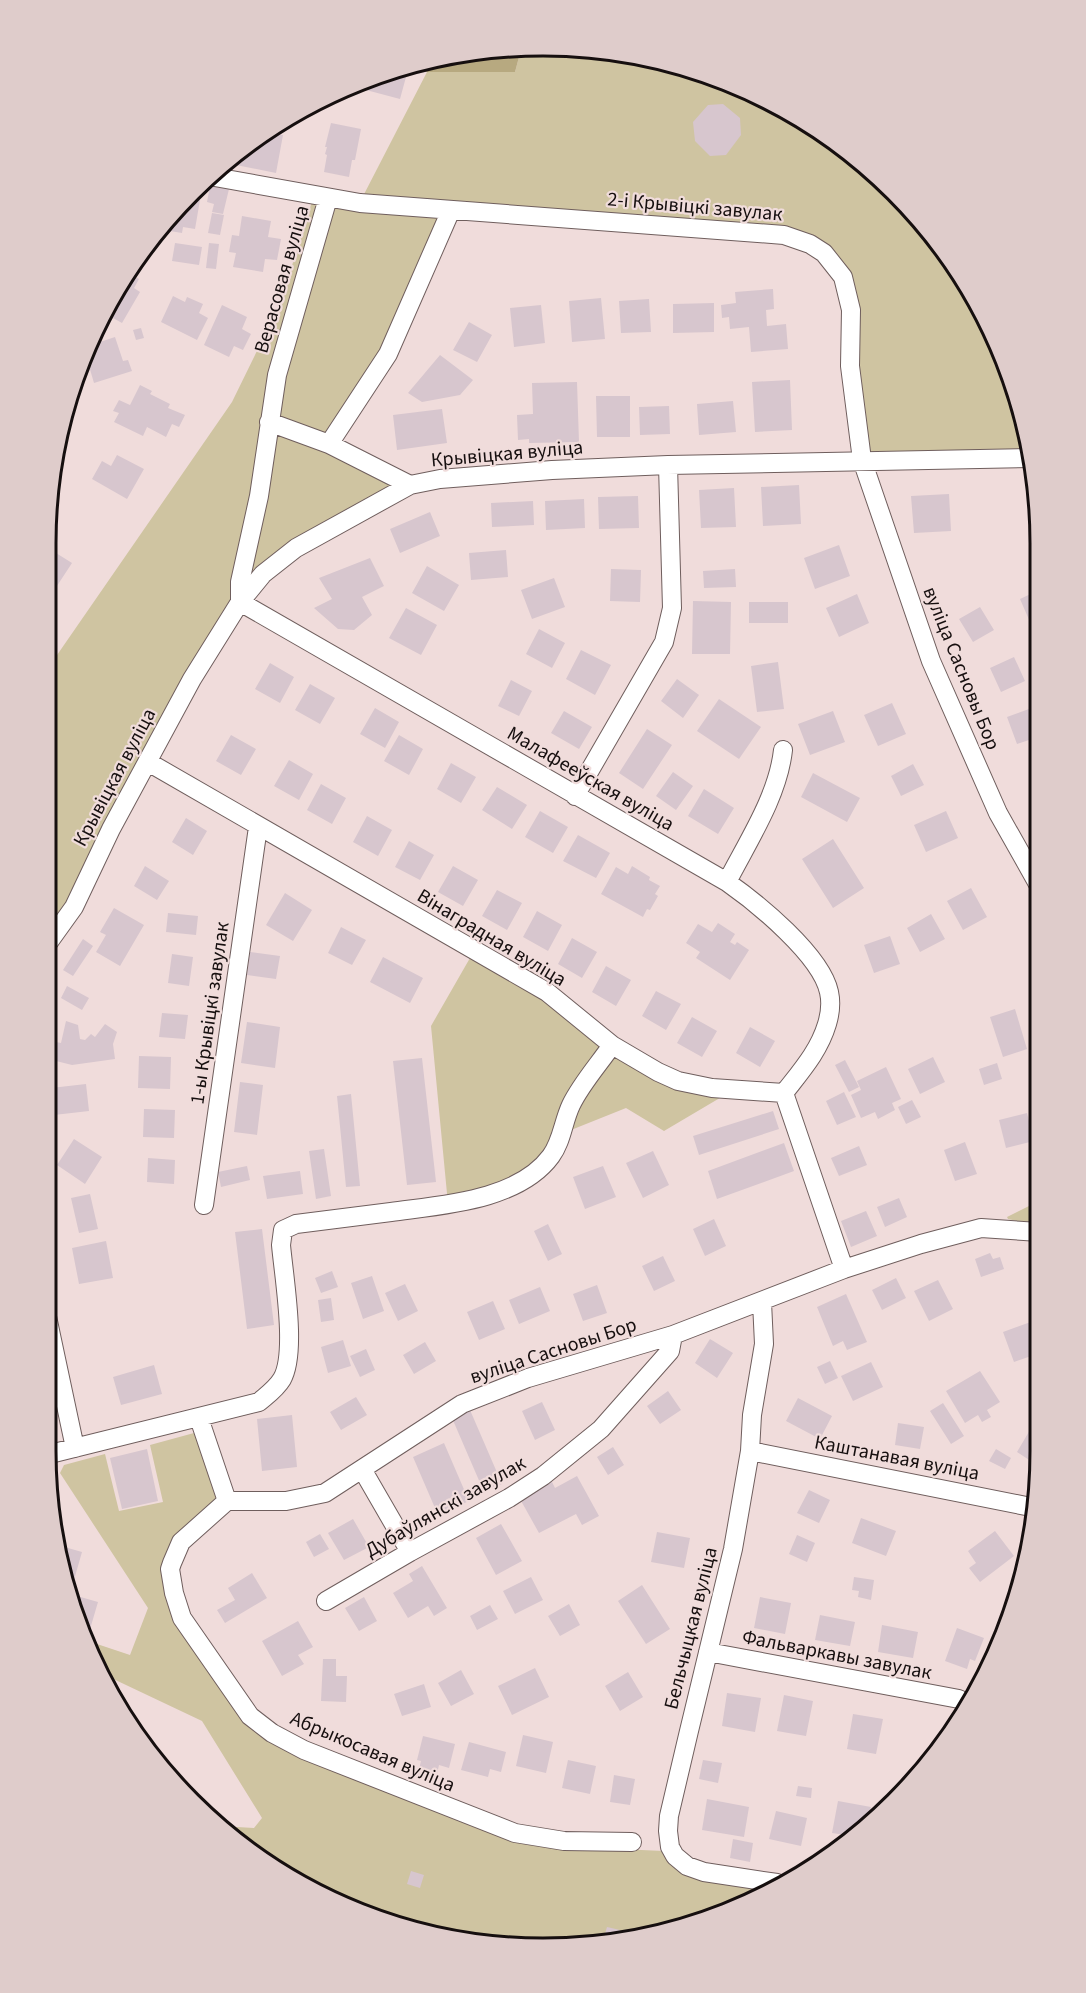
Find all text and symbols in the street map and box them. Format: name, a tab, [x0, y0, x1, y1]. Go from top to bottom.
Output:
street label: 2-і Крывіцкі завулак	[606, 185, 784, 229]
street label: Верасовая вуліца	[247, 202, 316, 357]
street label: Крывіцкая вуліца	[430, 433, 584, 475]
street label: вуліца Сасновы Бор	[915, 582, 1007, 754]
street label: Крывіцкая вуліца	[67, 704, 163, 851]
street label: Малафееўская вуліца	[502, 720, 679, 838]
street label: Вінаградная вуліца	[412, 882, 571, 994]
street label: 1-ы Крывіцкі завулак	[183, 920, 237, 1106]
street label: вуліца Сасновы Бор	[466, 1311, 640, 1391]
street label: Каштанавая вуліца	[812, 1428, 982, 1488]
street label: Дубаўлянскі завулак	[360, 1449, 531, 1564]
street label: Бельчыцкая вуліца	[657, 1544, 725, 1712]
street label: Фальваркавы завулак	[740, 1623, 934, 1687]
street label: Абрыкосавая вуліца	[286, 1705, 459, 1799]

